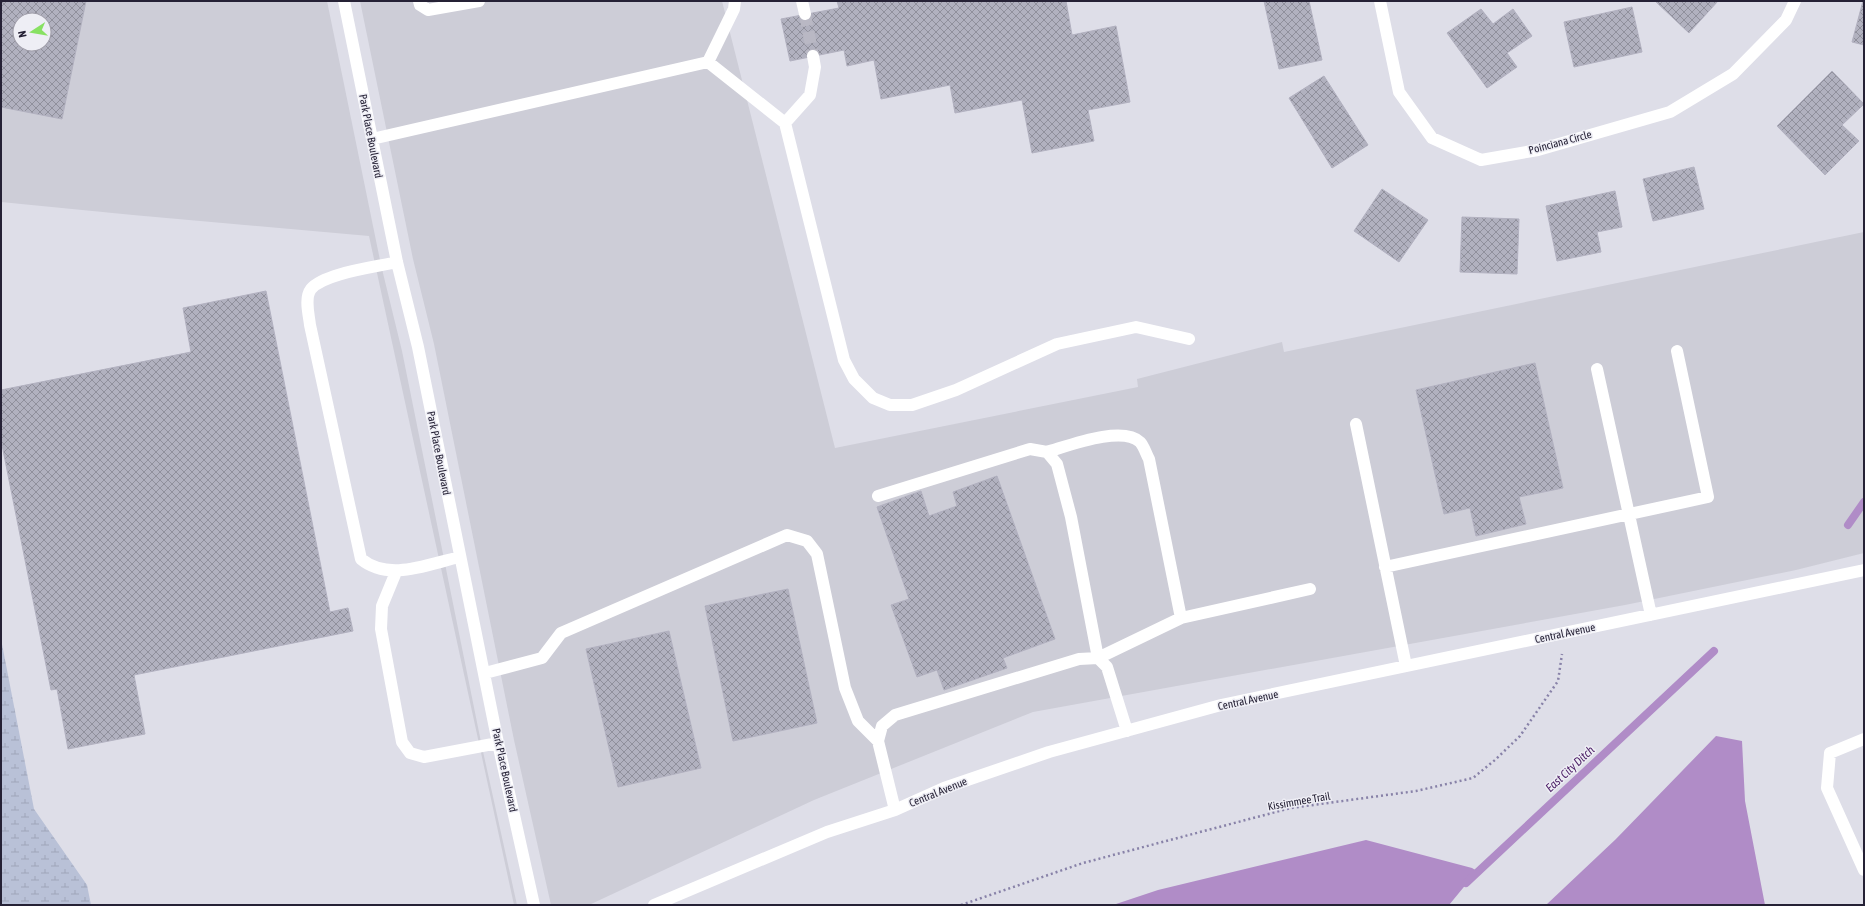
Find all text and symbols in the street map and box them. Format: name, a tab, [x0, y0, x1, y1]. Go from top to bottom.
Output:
north arrow	[12, 12, 52, 52]
text: N	[16, 30, 29, 39]
street label: Park Place Boulevard	[357, 93, 385, 179]
street label: Poinciana Circle	[1527, 128, 1593, 156]
street label: Park Place Boulevard	[425, 410, 453, 496]
street label: Central Avenue	[1534, 621, 1596, 645]
street label: Central Avenue	[1217, 688, 1279, 712]
street label: Park Place Boulevard	[490, 727, 520, 813]
water label: East City Ditch	[1543, 743, 1597, 795]
street label: Central Avenue	[907, 775, 969, 809]
street label: Kissimmee Trail	[1267, 790, 1331, 812]

